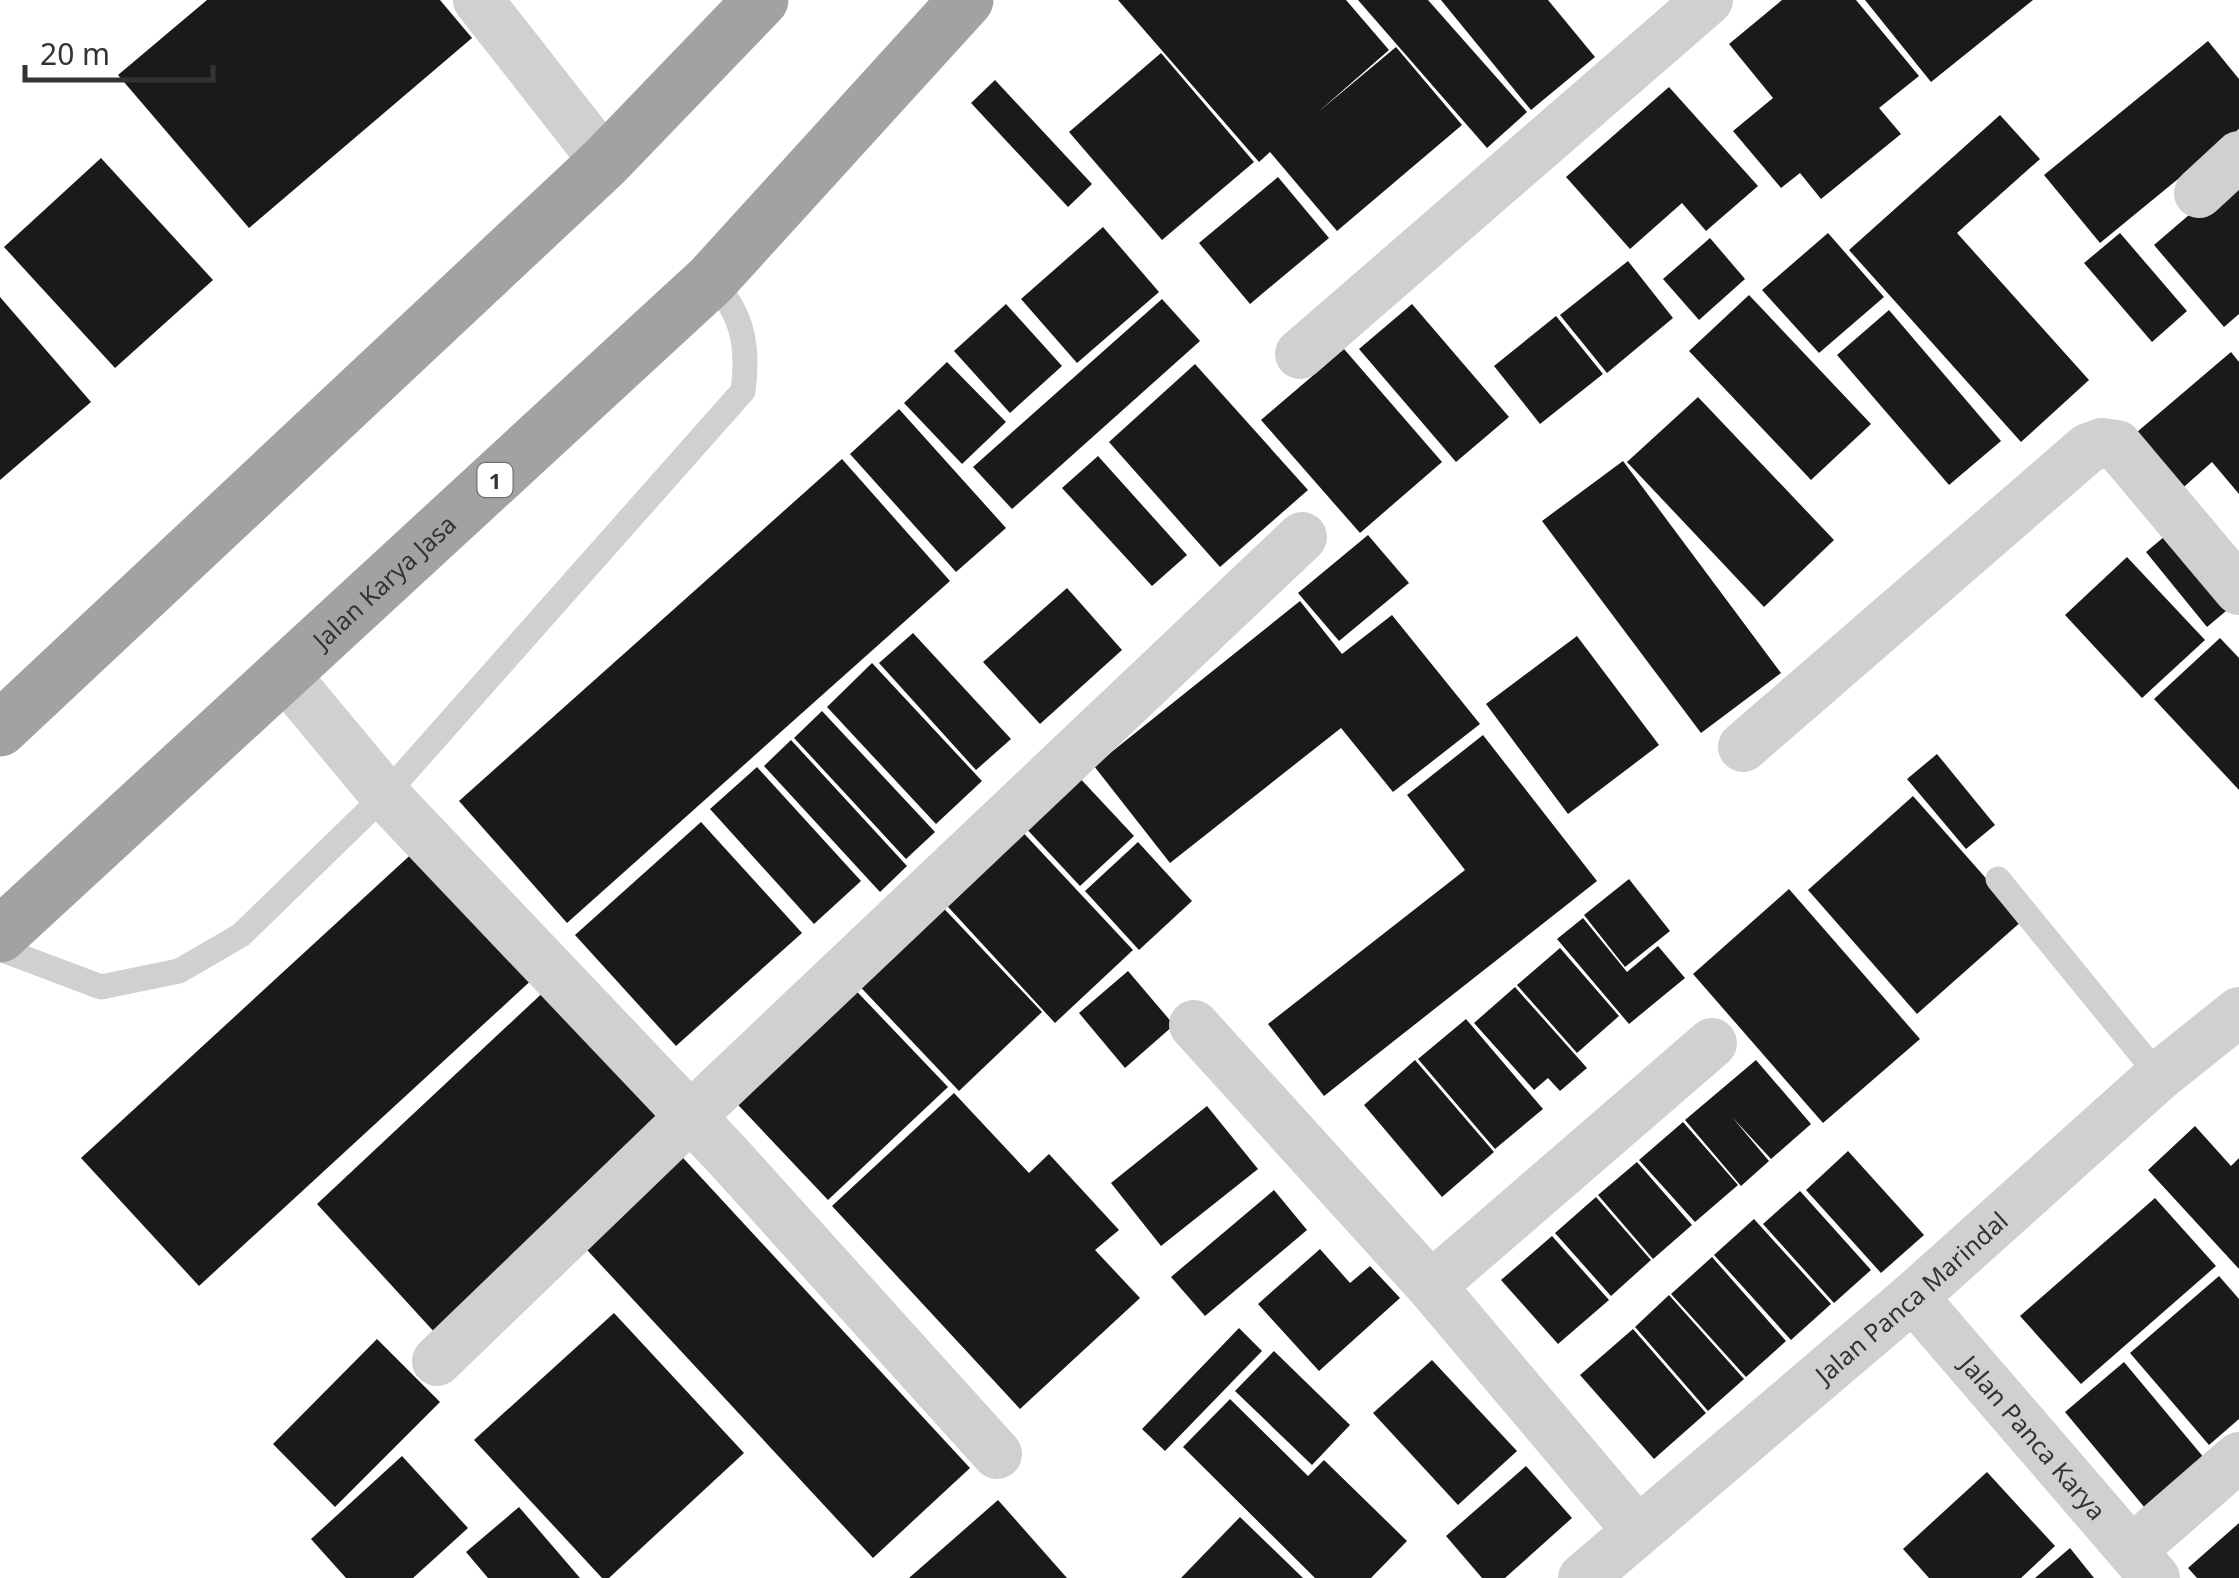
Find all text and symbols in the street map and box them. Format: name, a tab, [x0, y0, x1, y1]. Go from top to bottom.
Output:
scale bar	[25, 20, 212, 82]
text: 20 m	[40, 33, 110, 74]
road number: 1	[478, 463, 512, 497]
street label: Jalan Karya Jasa	[304, 507, 463, 657]
street label: Jalan Panca Marindal	[1806, 1203, 2015, 1392]
street label: Jalan Panca Karya	[1952, 1346, 2114, 1527]

